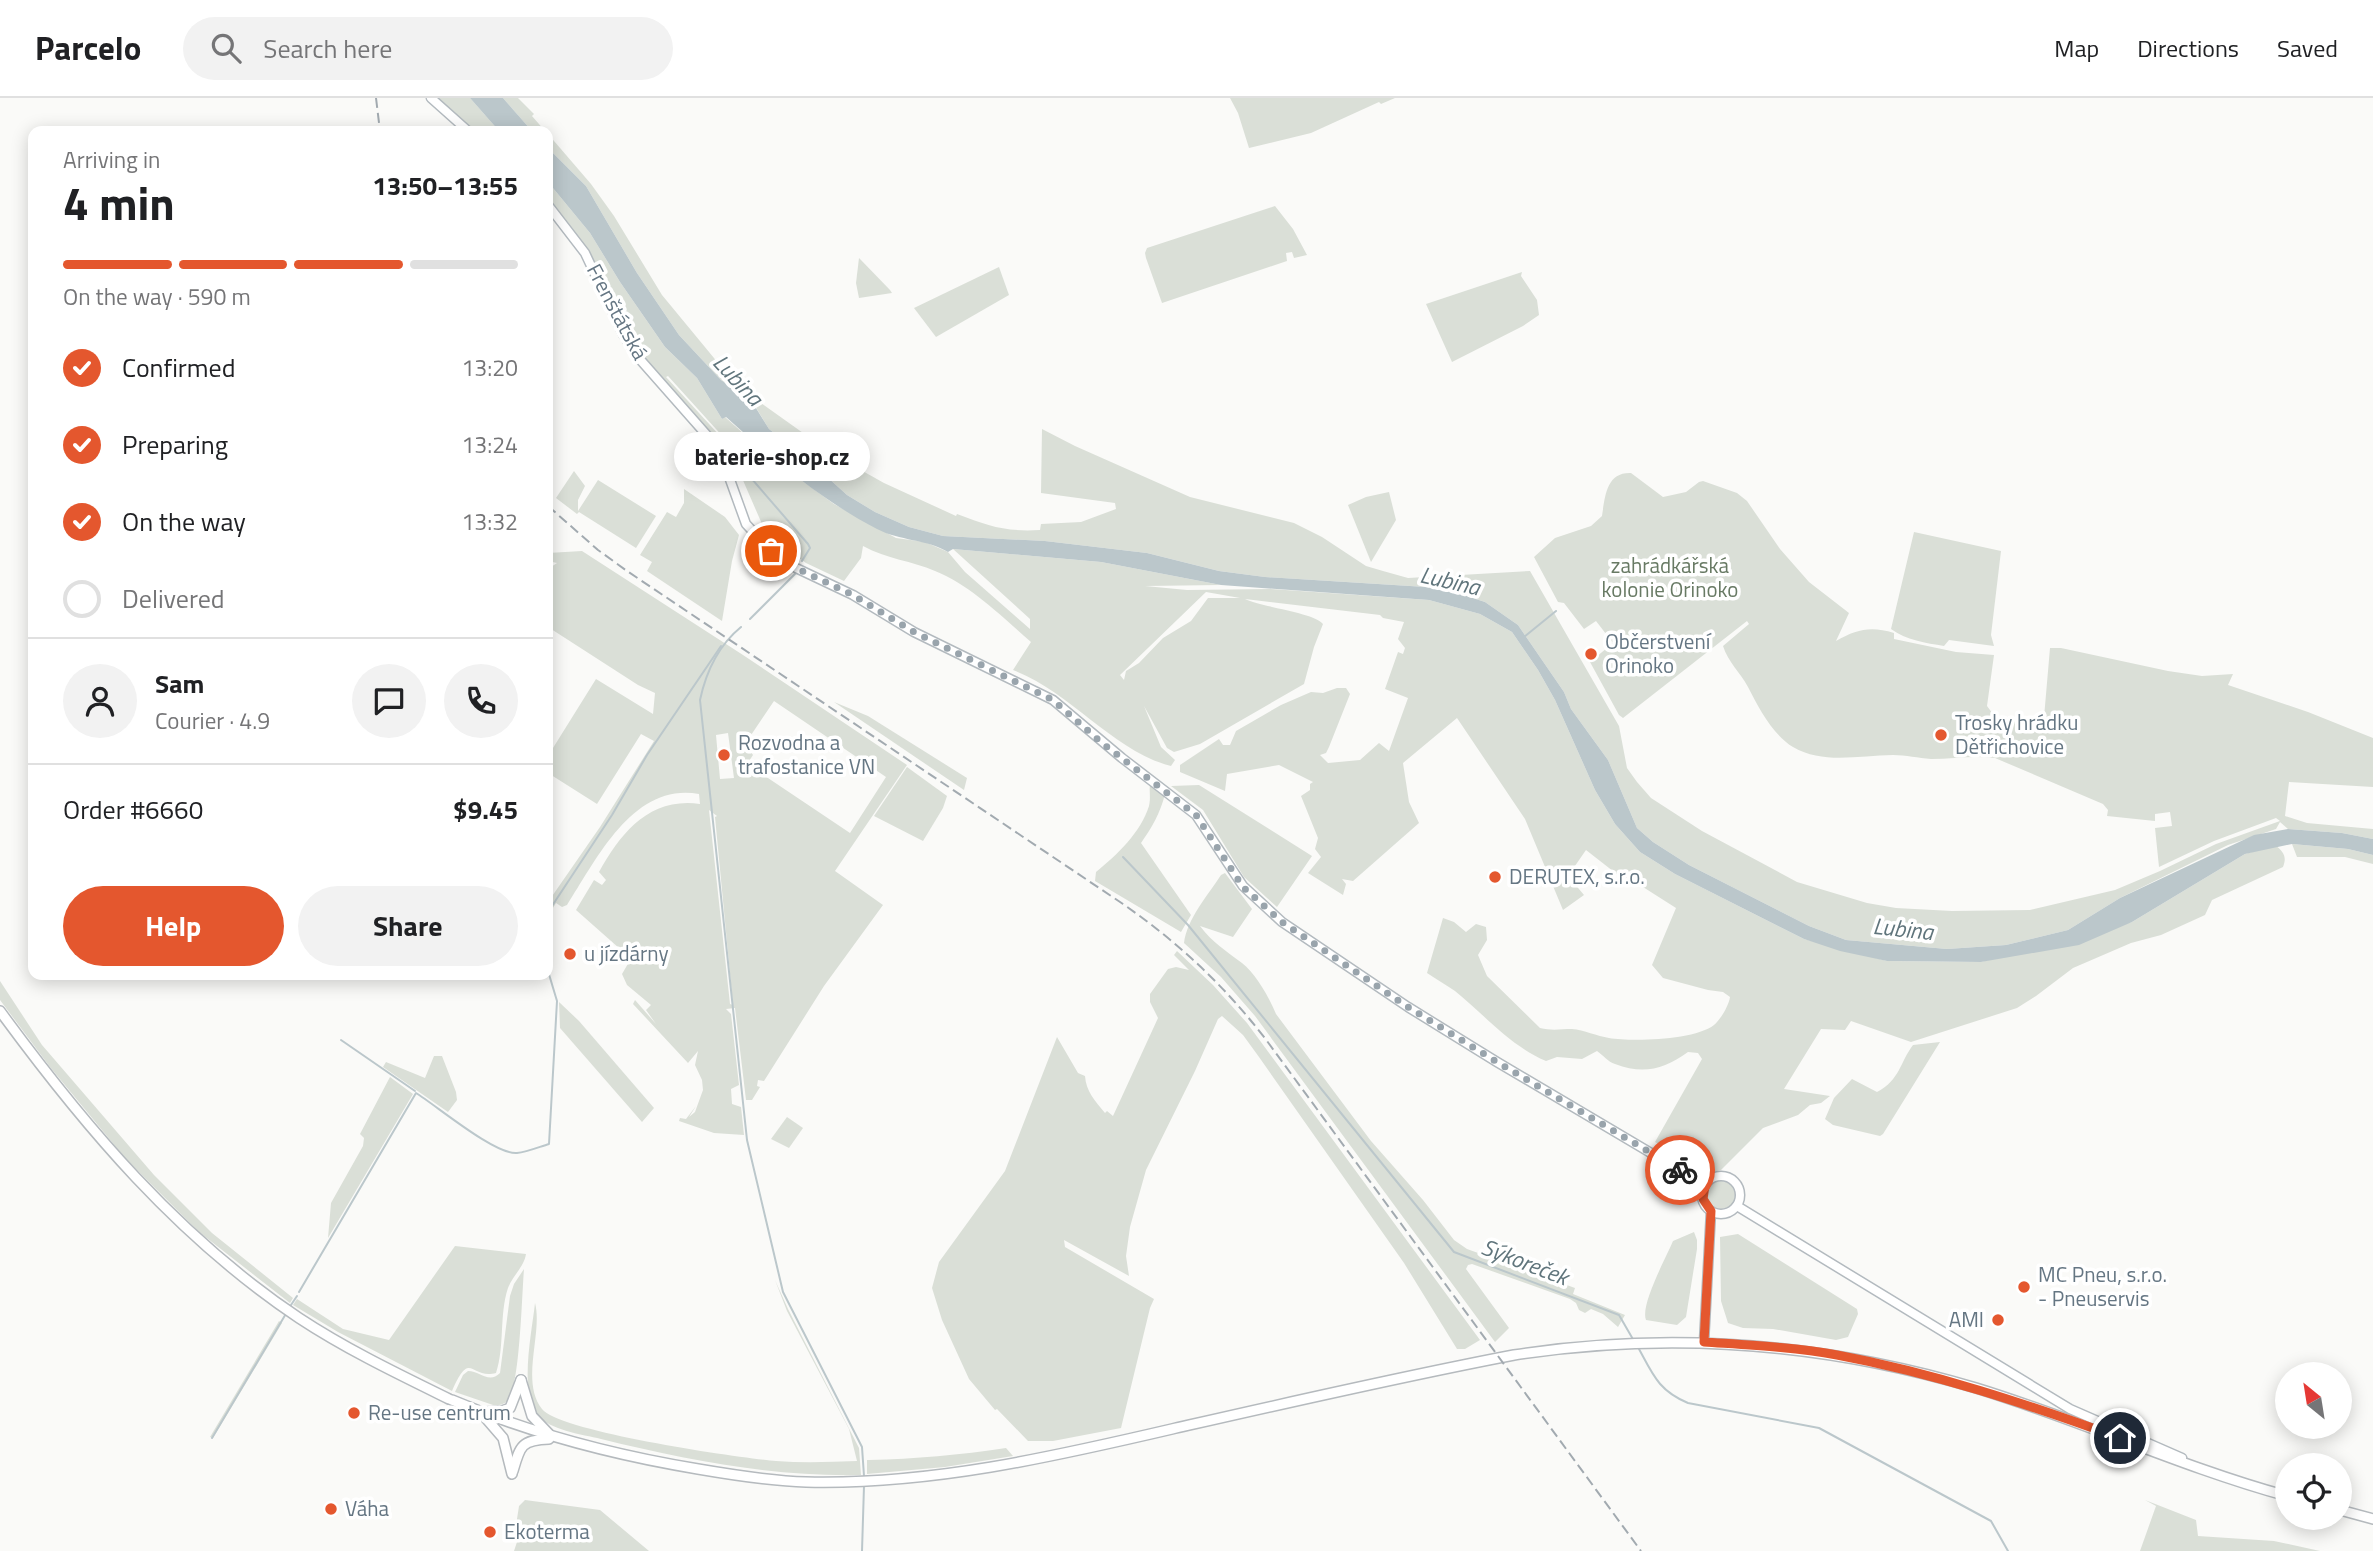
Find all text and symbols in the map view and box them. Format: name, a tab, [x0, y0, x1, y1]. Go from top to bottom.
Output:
search box	[183, 17, 673, 80]
text: Parcelo	[35, 23, 141, 73]
icon: search	[207, 29, 245, 67]
text: Search here	[263, 29, 392, 68]
text: Map	[2054, 30, 2099, 66]
text: Directions	[2137, 30, 2239, 66]
text: Saved	[2277, 30, 2338, 66]
text: Arriving in	[63, 142, 160, 177]
text: 13:50–13:55	[372, 166, 518, 205]
text: 4 min	[63, 168, 175, 238]
street label: Frenštátská	[579, 258, 657, 366]
text: On the way · 590 m	[63, 279, 251, 314]
water label: Lubina	[705, 346, 773, 415]
text: Confirmed	[122, 348, 236, 387]
icon: check	[63, 349, 101, 387]
text: 13:20	[461, 350, 518, 385]
text: Preparing	[122, 425, 228, 464]
icon: check	[63, 426, 101, 464]
text: 13:24	[461, 427, 518, 462]
callout: baterie-shop.cz	[673, 432, 869, 481]
text: baterie-shop.cz	[695, 439, 849, 474]
text: On the way	[122, 502, 246, 541]
icon: check	[63, 503, 101, 541]
text: 13:32	[461, 504, 518, 539]
pin	[741, 521, 801, 581]
icon: bag	[752, 532, 790, 570]
park label: zahrádkářská kolonie Orinoko	[1602, 549, 1738, 605]
water label: Lubina	[1417, 557, 1485, 605]
text: Delivered	[122, 579, 225, 618]
place label: Občerstvení Orinoko	[1605, 625, 1712, 681]
marker: Občerstvení Orinoko	[1583, 646, 1599, 662]
button: person	[63, 664, 137, 738]
text: Sam	[155, 664, 204, 703]
button: chat	[352, 664, 426, 738]
button: phone	[444, 664, 518, 738]
text: Courier · 4.9	[155, 703, 270, 738]
place label: Trosky hrádku Dětřichovice	[1955, 706, 2078, 762]
place label: Rozvodna a trafostanice VN	[738, 726, 875, 782]
marker: Trosky hrádku Dětřichovice	[1933, 727, 1949, 743]
marker: Rozvodna a trafostanice VN	[716, 747, 732, 763]
text: Order #6660	[63, 790, 203, 829]
text: $9.45	[453, 790, 518, 829]
place label: DERUTEX, s.r.o.	[1509, 860, 1645, 892]
marker: DERUTEX, s.r.o.	[1487, 869, 1503, 885]
button: Help	[63, 886, 284, 966]
button: Share	[298, 886, 518, 966]
water label: Lubina	[1871, 908, 1936, 949]
place label: u jízdárny	[584, 937, 669, 969]
marker: u jízdárny	[562, 946, 578, 962]
courier	[1645, 1135, 1715, 1205]
icon: bike	[1661, 1151, 1699, 1189]
water label: Sýkoreček	[1477, 1229, 1576, 1295]
place label: MC Pneu, s.r.o. - Pneuservis	[2038, 1258, 2167, 1314]
marker: MC Pneu, s.r.o. - Pneuservis	[2016, 1279, 2032, 1295]
place label: AMI	[1949, 1303, 1984, 1335]
marker: AMI	[1990, 1312, 2006, 1328]
north arrow	[2275, 1362, 2352, 1438]
map controls	[2275, 1362, 2352, 1530]
place label: Re-use centrum	[368, 1396, 511, 1428]
marker: Re-use centrum	[346, 1405, 362, 1421]
pin	[2090, 1408, 2150, 1468]
icon: home	[2101, 1419, 2139, 1457]
button: locate	[2275, 1453, 2352, 1530]
place label: Váha	[345, 1492, 389, 1524]
marker: Váha	[323, 1501, 339, 1517]
place label: Ekoterma	[504, 1515, 590, 1547]
marker: Ekoterma	[482, 1524, 498, 1540]

